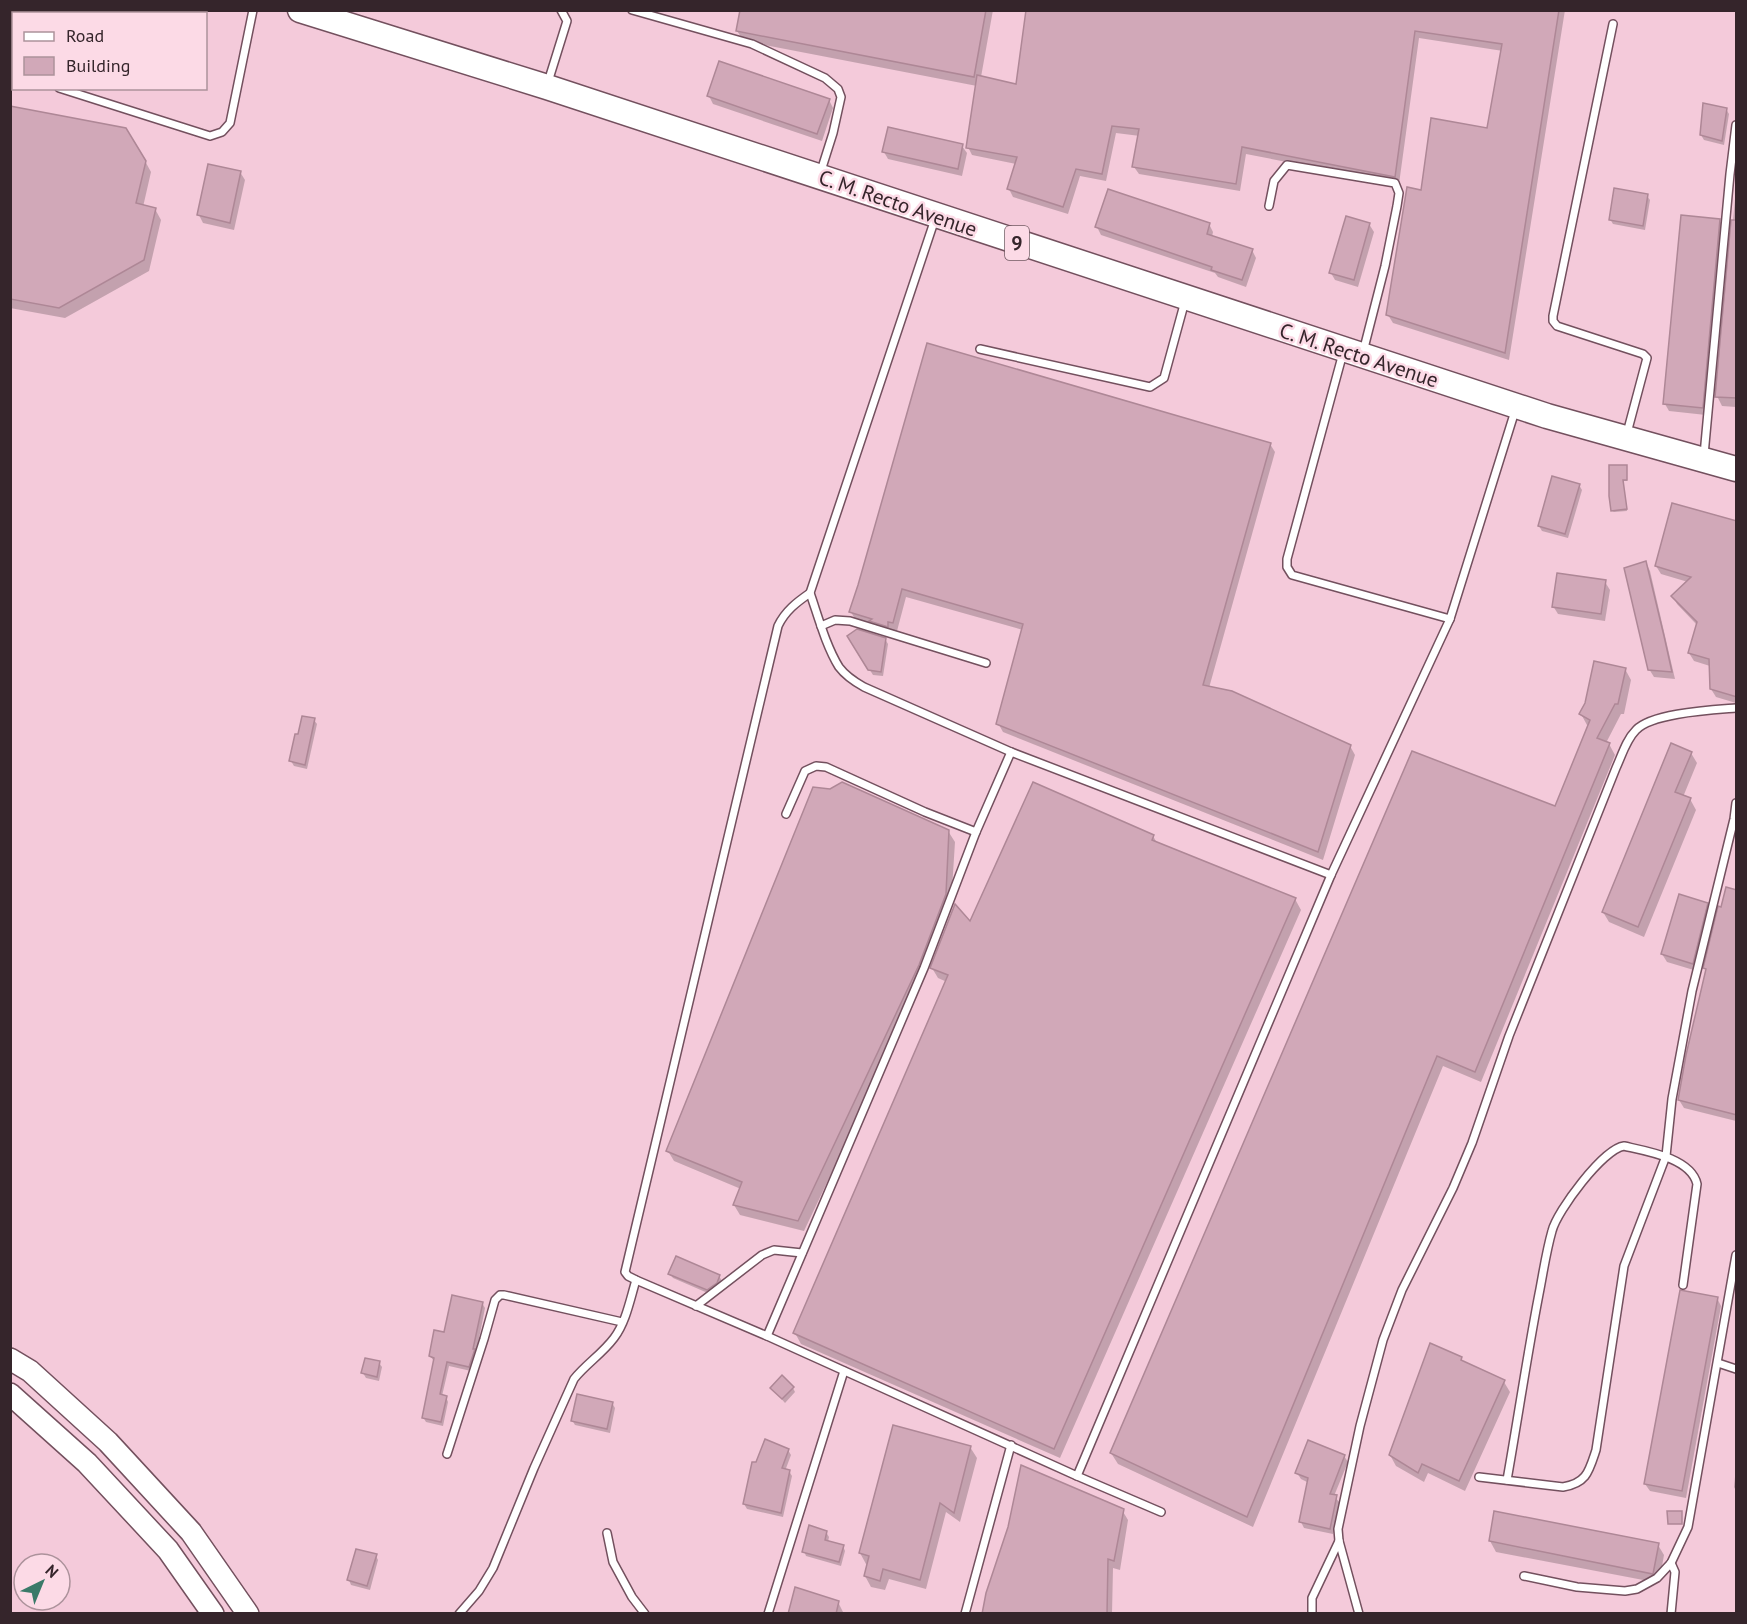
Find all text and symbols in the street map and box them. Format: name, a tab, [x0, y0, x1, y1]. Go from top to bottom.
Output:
legend	[12, 12, 207, 90]
text: Road	[66, 24, 104, 47]
text: Building	[66, 54, 130, 77]
street label: C. M. Recto Avenue	[815, 163, 981, 243]
road number: 9	[1005, 226, 1029, 260]
street label: C. M. Recto Avenue	[1276, 317, 1442, 393]
north arrow	[12, 1552, 72, 1612]
text: N	[42, 1560, 63, 1582]

